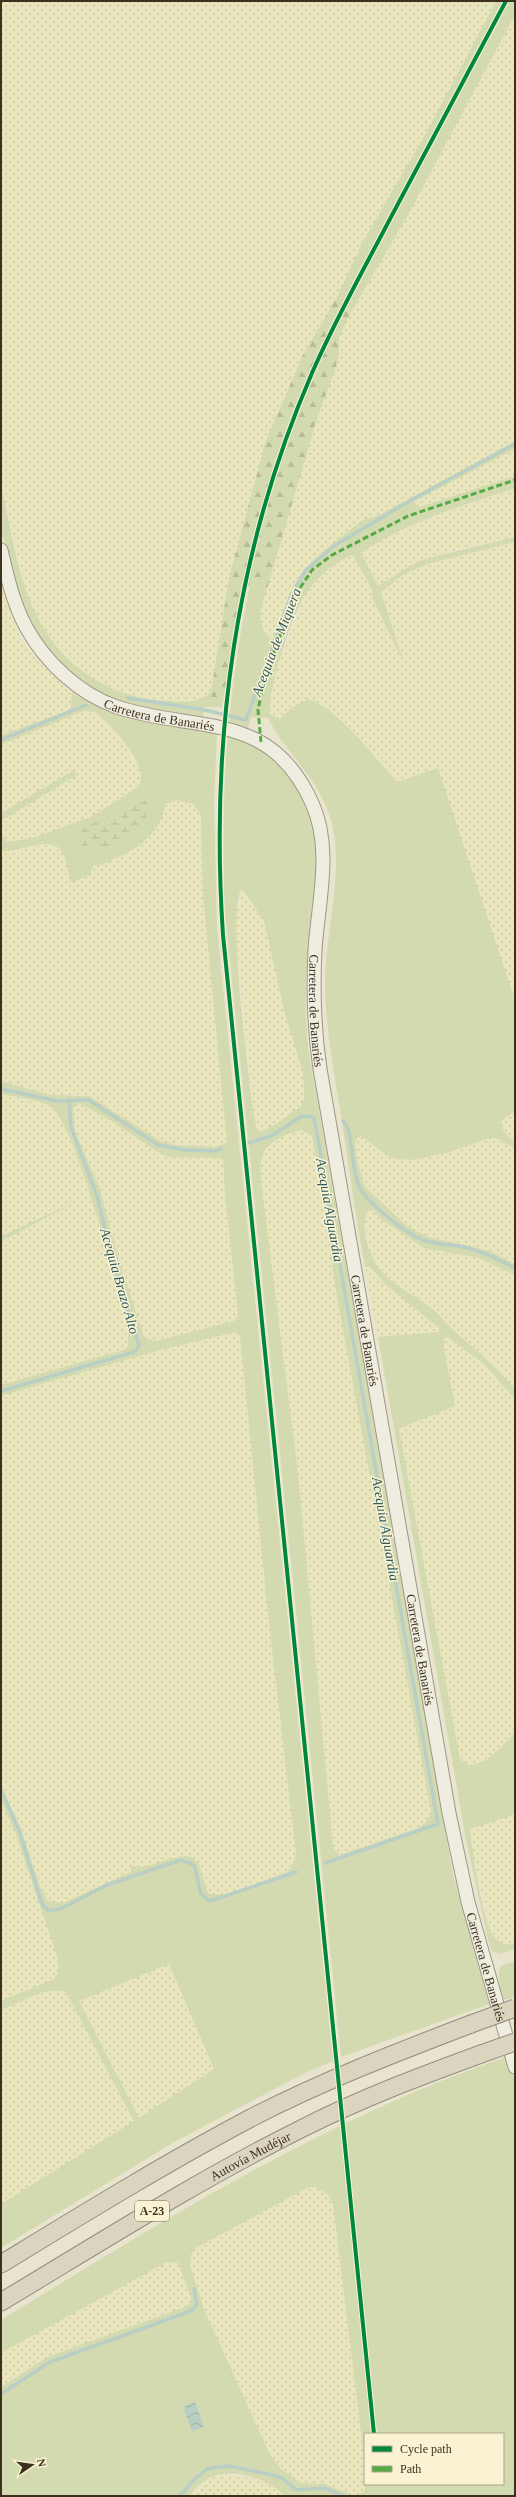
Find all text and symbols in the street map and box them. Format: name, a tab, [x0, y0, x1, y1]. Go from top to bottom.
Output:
water label: Acequia de Miquera	[249, 586, 304, 699]
street label: Carretera de Banariés	[101, 696, 216, 734]
street label: Carretera de Banariés	[306, 954, 327, 1068]
water label: Acequia Alguardia	[313, 1156, 346, 1263]
water label: Acequia Brazo Alto	[97, 1226, 142, 1336]
street label: Carretera de Banariés	[348, 1274, 382, 1387]
water label: Acequia Alguardia	[369, 1475, 402, 1582]
street label: Carretera de Banariés	[403, 1593, 437, 1707]
street label: Carretera de Banariés	[463, 1911, 509, 2023]
street label: Autovía Mudéjar	[208, 2128, 294, 2184]
road number: A-23	[135, 2201, 169, 2221]
legend	[364, 2433, 504, 2485]
text: Cycle path	[400, 2442, 452, 2456]
north arrow	[12, 2445, 52, 2485]
text: N	[35, 2458, 48, 2468]
text: Path	[400, 2462, 421, 2476]

